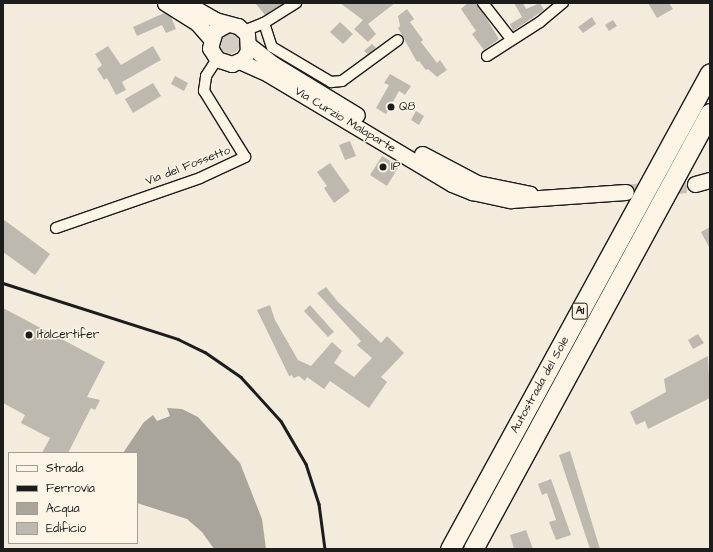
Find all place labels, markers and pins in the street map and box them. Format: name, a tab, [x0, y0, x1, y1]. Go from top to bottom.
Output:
place label: Q8	[399, 100, 415, 114]
marker: Q8	[386, 102, 396, 112]
place label: IP	[391, 160, 400, 174]
marker: IP	[378, 162, 388, 172]
place label: Italcertifer	[37, 328, 99, 342]
marker: Italcertifer	[24, 330, 34, 340]

